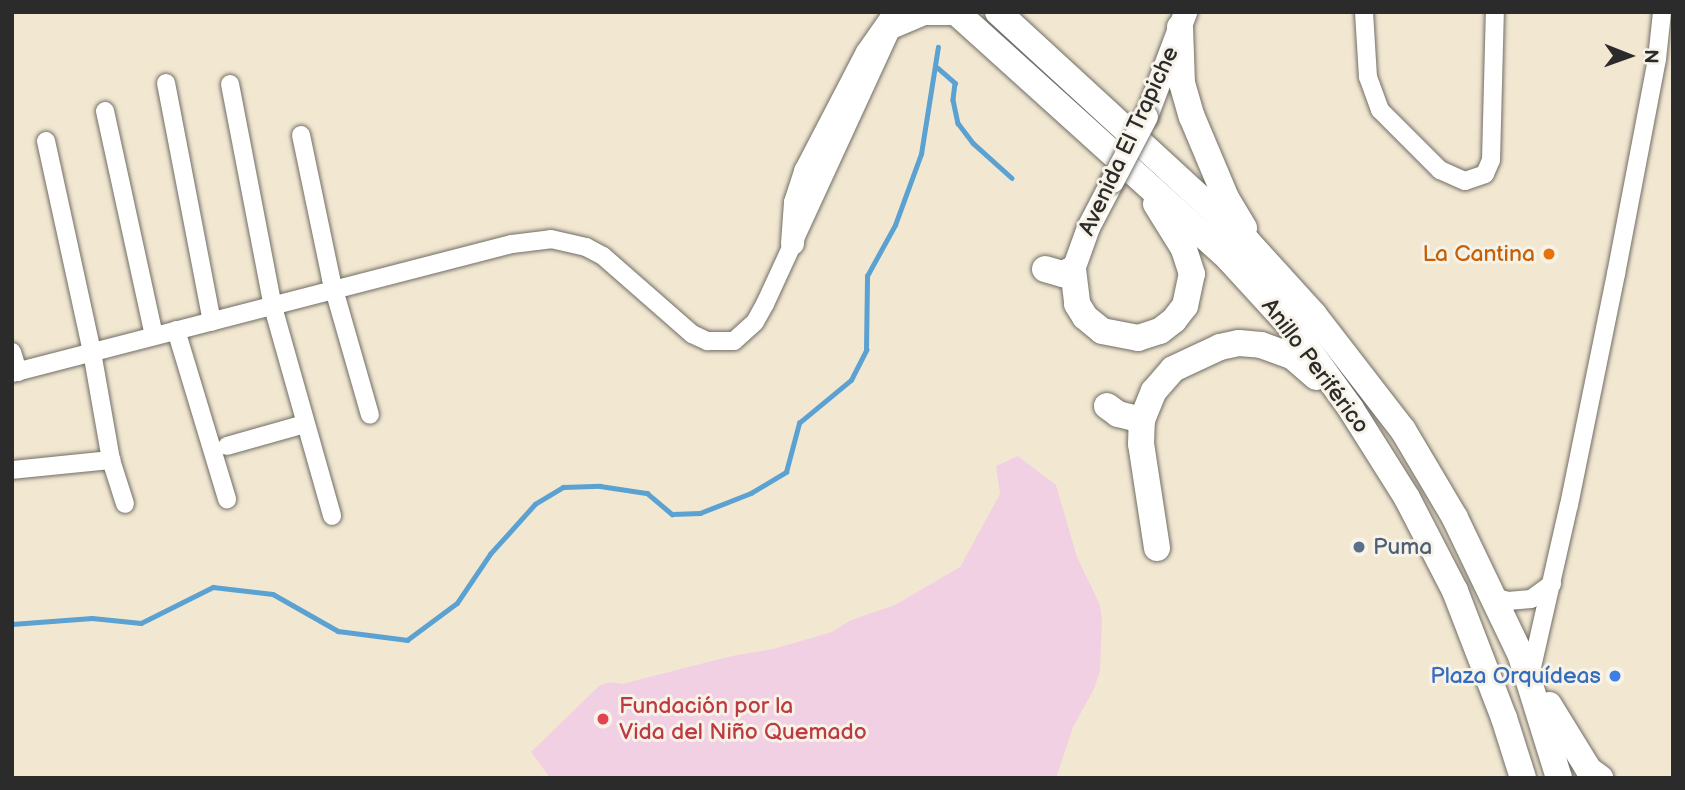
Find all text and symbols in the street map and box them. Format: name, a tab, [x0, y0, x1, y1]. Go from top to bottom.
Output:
north arrow	[1594, 21, 1664, 91]
street label: Avenida El Trapiche	[1073, 42, 1185, 240]
text: N	[1639, 49, 1662, 64]
place label: La Cantina	[1422, 240, 1535, 268]
marker: La Cantina	[1541, 246, 1557, 262]
street label: Anillo Periférico	[1255, 293, 1375, 439]
place label: Puma	[1373, 533, 1432, 561]
marker: Puma	[1351, 539, 1367, 555]
place label: Plaza Orquídeas	[1430, 662, 1601, 690]
marker: Plaza Orquídeas	[1607, 668, 1623, 684]
place label: Fundación por la Vida del Niño Quemado	[619, 692, 867, 746]
marker: Fundación por la Vida del Niño Quemado	[593, 709, 613, 729]

